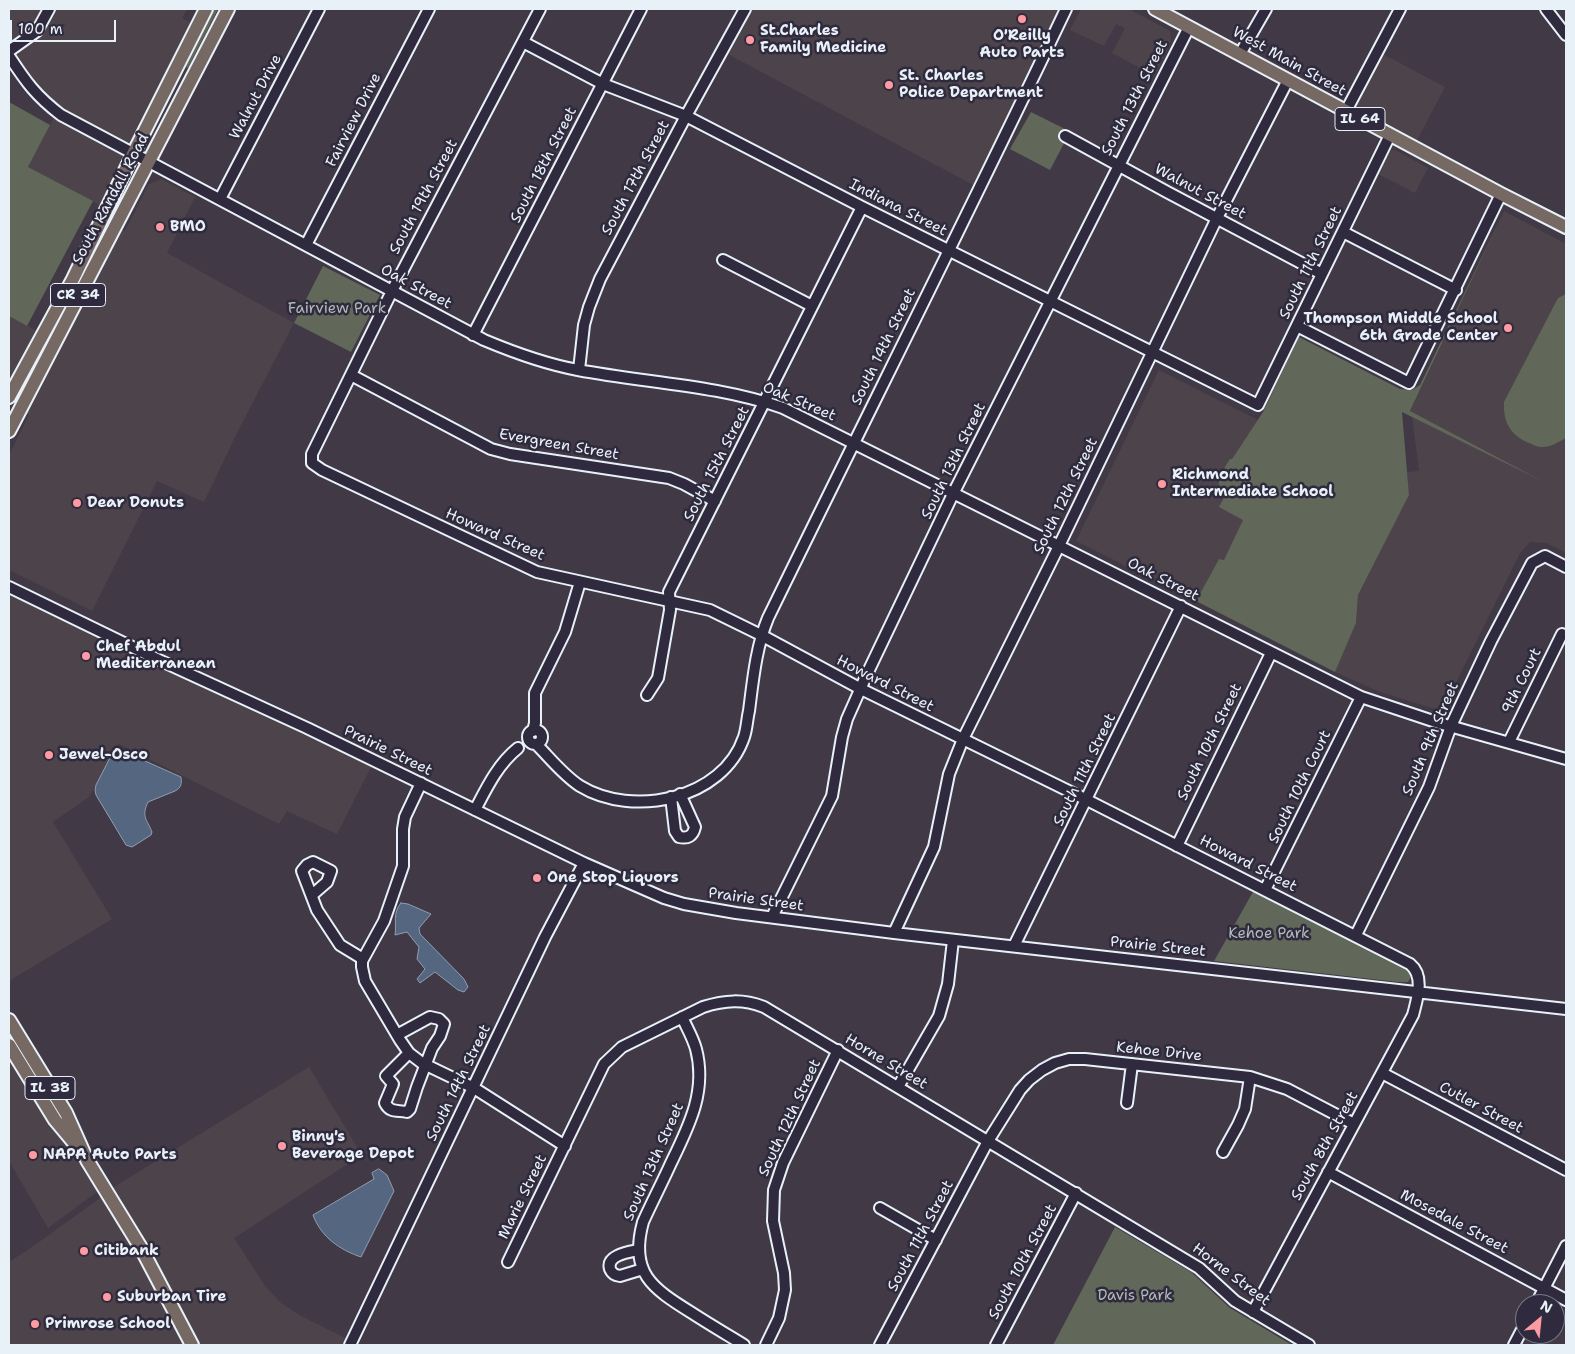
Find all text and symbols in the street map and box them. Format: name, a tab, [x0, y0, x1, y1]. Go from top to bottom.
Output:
scale bar	[12, 10, 119, 42]
marker: O'Reilly Auto Parts	[1016, 13, 1028, 25]
text: 100 m	[18, 19, 63, 39]
place label: St.Charles Family Medicine	[760, 22, 886, 57]
street label: West Main Street	[1229, 23, 1349, 101]
place label: O'Reilly Auto Parts	[980, 27, 1064, 62]
marker: St.Charles Family Medicine	[744, 34, 756, 46]
street label: South 13th Street	[1098, 37, 1172, 159]
street label: Walnut Drive	[226, 51, 286, 143]
place label: St. Charles Police Department	[899, 67, 1043, 102]
street label: Fairview Drive	[323, 70, 385, 170]
marker: St. Charles Police Department	[883, 79, 895, 91]
street label: South 18th Street	[507, 104, 581, 226]
road number: IL 64	[1335, 108, 1385, 130]
street label: South 17th Street	[598, 118, 674, 238]
street label: South Randall Road	[69, 130, 153, 268]
street label: South 19th Street	[386, 136, 462, 258]
street label: Walnut Street	[1151, 160, 1249, 224]
street label: Indiana Street	[846, 176, 950, 240]
street label: South 11th Street	[1276, 204, 1346, 322]
place label: BMO	[170, 218, 206, 236]
marker: BMO	[154, 221, 166, 233]
street label: Oak Street	[377, 261, 455, 313]
road number: CR 34	[50, 284, 106, 306]
street label: South 14th Street	[848, 286, 920, 408]
park label: Fairview Park	[288, 300, 386, 318]
place label: Thompson Middle School 6th Grade Center	[1304, 310, 1498, 345]
marker: Thompson Middle School 6th Grade Center	[1502, 322, 1514, 334]
street label: Oak Street	[760, 379, 838, 425]
street label: South 13th Street	[918, 400, 990, 522]
street label: South 15th Street	[680, 403, 754, 525]
street label: Evergreen Street	[498, 426, 620, 464]
street label: South 12th Street	[1030, 435, 1102, 557]
place label: Richmond Intermediate School	[1172, 466, 1333, 501]
marker: Richmond Intermediate School	[1156, 478, 1168, 490]
place label: Dear Donuts	[87, 494, 184, 512]
marker: Dear Donuts	[71, 497, 83, 509]
street label: Howard Street	[443, 505, 547, 565]
street label: Oak Street	[1124, 554, 1202, 606]
place label: Chef Abdul Mediterranean	[96, 638, 216, 673]
street label: 9th Court	[1498, 645, 1546, 717]
marker: Chef Abdul Mediterranean	[80, 650, 92, 662]
street label: Howard Street	[833, 652, 937, 716]
street label: South 9th Street	[1399, 679, 1463, 799]
street label: South 10th Street	[1174, 681, 1246, 803]
street label: South 11th Street	[1050, 711, 1120, 829]
street label: Prairie Street	[341, 722, 435, 780]
street label: South 10th Court	[1265, 728, 1335, 846]
place label: Jewel-Osco	[59, 746, 148, 764]
marker: Jewel-Osco	[43, 749, 55, 761]
street label: Howard Street	[1196, 832, 1300, 896]
place label: One Stop Liquors	[547, 869, 679, 887]
marker: One Stop Liquors	[531, 872, 543, 884]
street label: Prairie Street	[707, 884, 805, 916]
park label: Kehoe Park	[1228, 925, 1310, 943]
street label: Prairie Street	[1109, 933, 1207, 961]
street label: South 14th Street	[423, 1022, 495, 1144]
street label: Horne Street	[841, 1030, 931, 1094]
street label: Kehoe Drive	[1115, 1039, 1203, 1065]
street label: South 12th Street	[755, 1057, 825, 1179]
road number: IL 38	[25, 1076, 75, 1100]
street label: Cutler Street	[1436, 1078, 1526, 1138]
street label: South 8th Street	[1288, 1088, 1362, 1204]
street label: South 13th Street	[620, 1100, 688, 1224]
place label: Binny's Beverage Depot	[292, 1128, 414, 1163]
marker: Binny's Beverage Depot	[276, 1140, 288, 1152]
place label: NAPA Auto Parts	[43, 1146, 177, 1164]
marker: NAPA Auto Parts	[27, 1149, 39, 1161]
street label: Marie Street	[495, 1152, 551, 1242]
street label: South 11th Street	[884, 1177, 958, 1295]
street label: Mosedale Street	[1397, 1186, 1511, 1258]
street label: South 10th Street	[985, 1201, 1061, 1323]
street label: Horne Street	[1188, 1240, 1274, 1310]
place label: Citibank	[94, 1242, 159, 1260]
marker: Citibank	[78, 1245, 90, 1257]
park label: Davis Park	[1097, 1287, 1173, 1305]
place label: Suburban Tire	[117, 1288, 226, 1306]
marker: Suburban Tire	[101, 1291, 113, 1303]
north arrow	[1515, 1294, 1565, 1344]
text: N	[1537, 1296, 1556, 1317]
place label: Primrose School	[45, 1315, 170, 1333]
marker: Primrose School	[29, 1318, 41, 1330]

